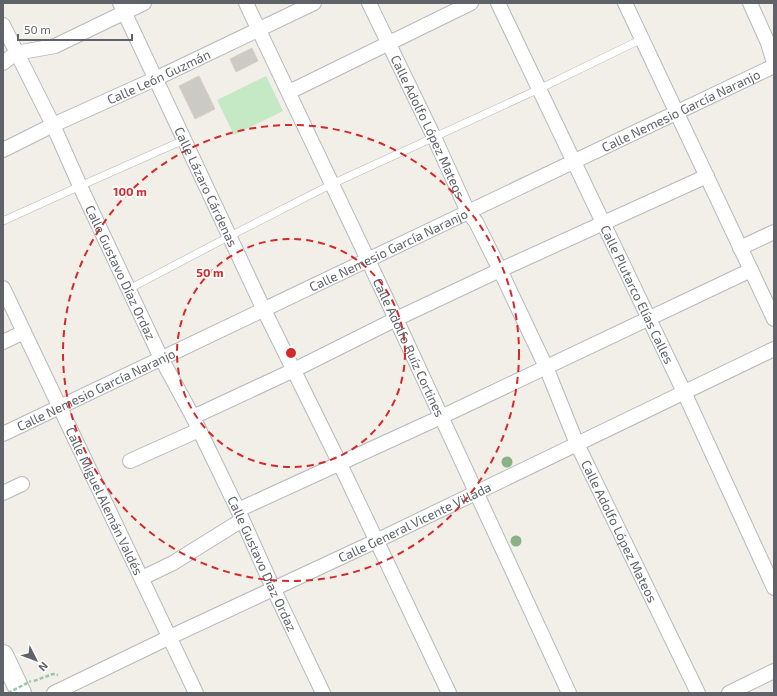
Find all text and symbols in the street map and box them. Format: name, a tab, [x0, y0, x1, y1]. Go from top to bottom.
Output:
scale bar	[18, 16, 132, 42]
text: 50 m	[24, 22, 51, 36]
street label: Calle León Guzmán	[104, 46, 213, 108]
street label: Calle Adolfo López Mateos	[387, 52, 469, 201]
street label: Calle Nemesio García Naranjo	[599, 66, 763, 155]
street label: Calle Lázaro Cárdenas	[171, 124, 241, 249]
text: 100 m	[113, 184, 147, 198]
street label: Calle Gustavo Díaz Ordaz	[82, 202, 159, 342]
street label: Calle Nemesio García Naranjo	[306, 205, 470, 295]
street label: Calle Plutarco Elías Calles	[597, 222, 677, 366]
text: 50 m	[196, 265, 224, 279]
street label: Calle Adolfo Ruíz Cortines	[370, 275, 448, 419]
street label: Calle Nemesio García Naranjo	[14, 345, 178, 434]
centre of rings	[284, 346, 298, 360]
street label: Calle Miguel Alemán Valdés	[62, 425, 147, 578]
street label: Calle Adolfo López Mateos	[578, 457, 661, 605]
street label: Calle General Vicente Villada	[336, 479, 494, 566]
street label: Calle Gustavo Díaz Ordaz	[224, 493, 300, 634]
north arrow	[16, 640, 56, 680]
text: N	[36, 660, 51, 674]

